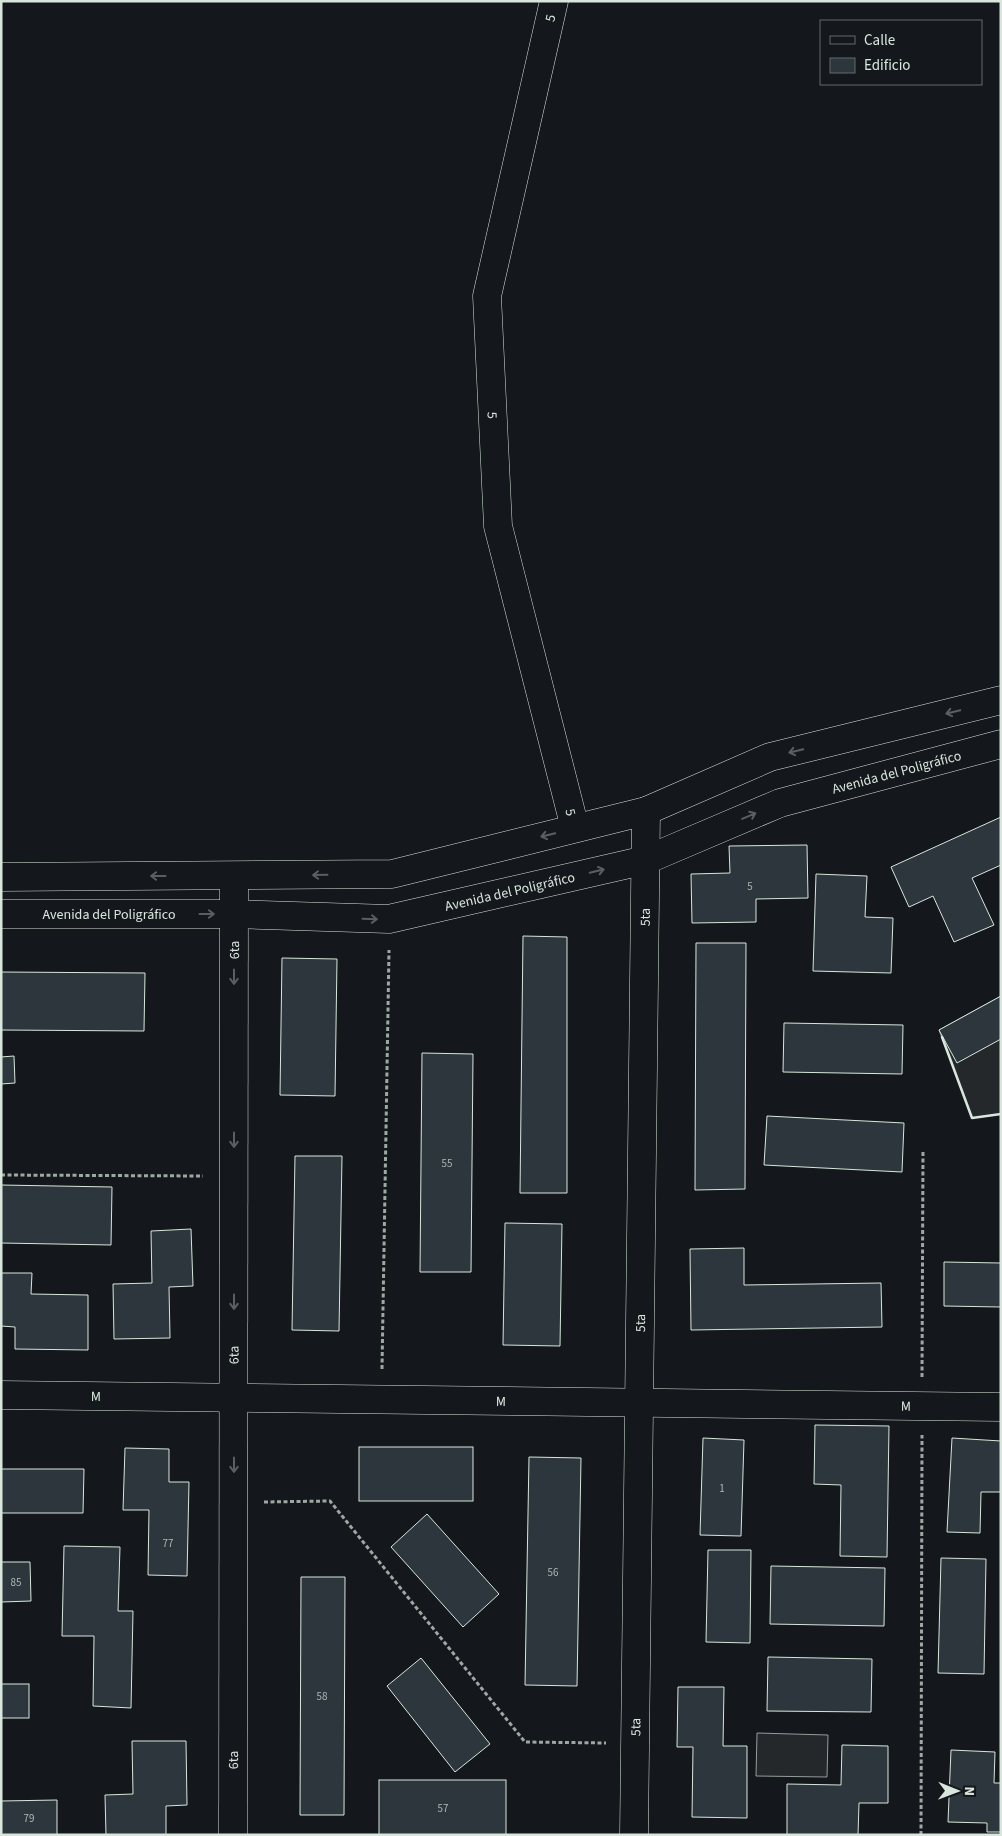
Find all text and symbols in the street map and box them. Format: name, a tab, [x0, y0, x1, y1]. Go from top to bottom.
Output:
street label: 5	[540, 13, 562, 24]
legend	[820, 20, 982, 85]
text: Calle	[864, 30, 895, 51]
text: Edificio	[864, 55, 911, 76]
street label: 5	[482, 411, 502, 419]
one-way arrow	[946, 708, 962, 717]
one-way arrow	[788, 746, 804, 756]
street label: Avenida del Poligráfico	[830, 746, 964, 800]
street label: 5	[559, 806, 581, 818]
one-way arrow	[741, 811, 756, 821]
one-way arrow	[541, 831, 557, 840]
one-way arrow	[588, 866, 604, 875]
street label: Avenida del Poligráfico	[443, 868, 577, 917]
one-way arrow	[313, 870, 329, 880]
one-way arrow	[150, 871, 166, 881]
house number: 5	[747, 879, 753, 894]
street label: Avenida del Poligráfico	[43, 905, 175, 925]
street label: 5ta	[636, 908, 656, 926]
one-way arrow	[199, 909, 215, 919]
one-way arrow	[362, 914, 378, 923]
street label: 6ta	[225, 941, 245, 959]
one-way arrow	[229, 968, 239, 985]
one-way arrow	[229, 1131, 239, 1147]
house number: 55	[442, 1156, 452, 1171]
one-way arrow	[229, 1294, 239, 1310]
street label: 5ta	[631, 1314, 651, 1332]
street label: 6ta	[224, 1346, 245, 1364]
street label: M	[91, 1387, 101, 1407]
street label: M	[496, 1392, 506, 1412]
street label: M	[901, 1397, 911, 1417]
one-way arrow	[229, 1456, 239, 1472]
house number: 1	[719, 1481, 725, 1496]
house number: 77	[163, 1536, 173, 1551]
house number: 56	[548, 1565, 559, 1580]
house number: 85	[11, 1575, 21, 1590]
house number: 58	[317, 1689, 328, 1704]
street label: 5ta	[626, 1718, 646, 1736]
street label: 6ta	[224, 1751, 244, 1769]
north arrow	[932, 1766, 982, 1816]
text: N	[959, 1786, 979, 1796]
house number: 57	[438, 1801, 448, 1816]
house number: 79	[24, 1811, 34, 1826]

